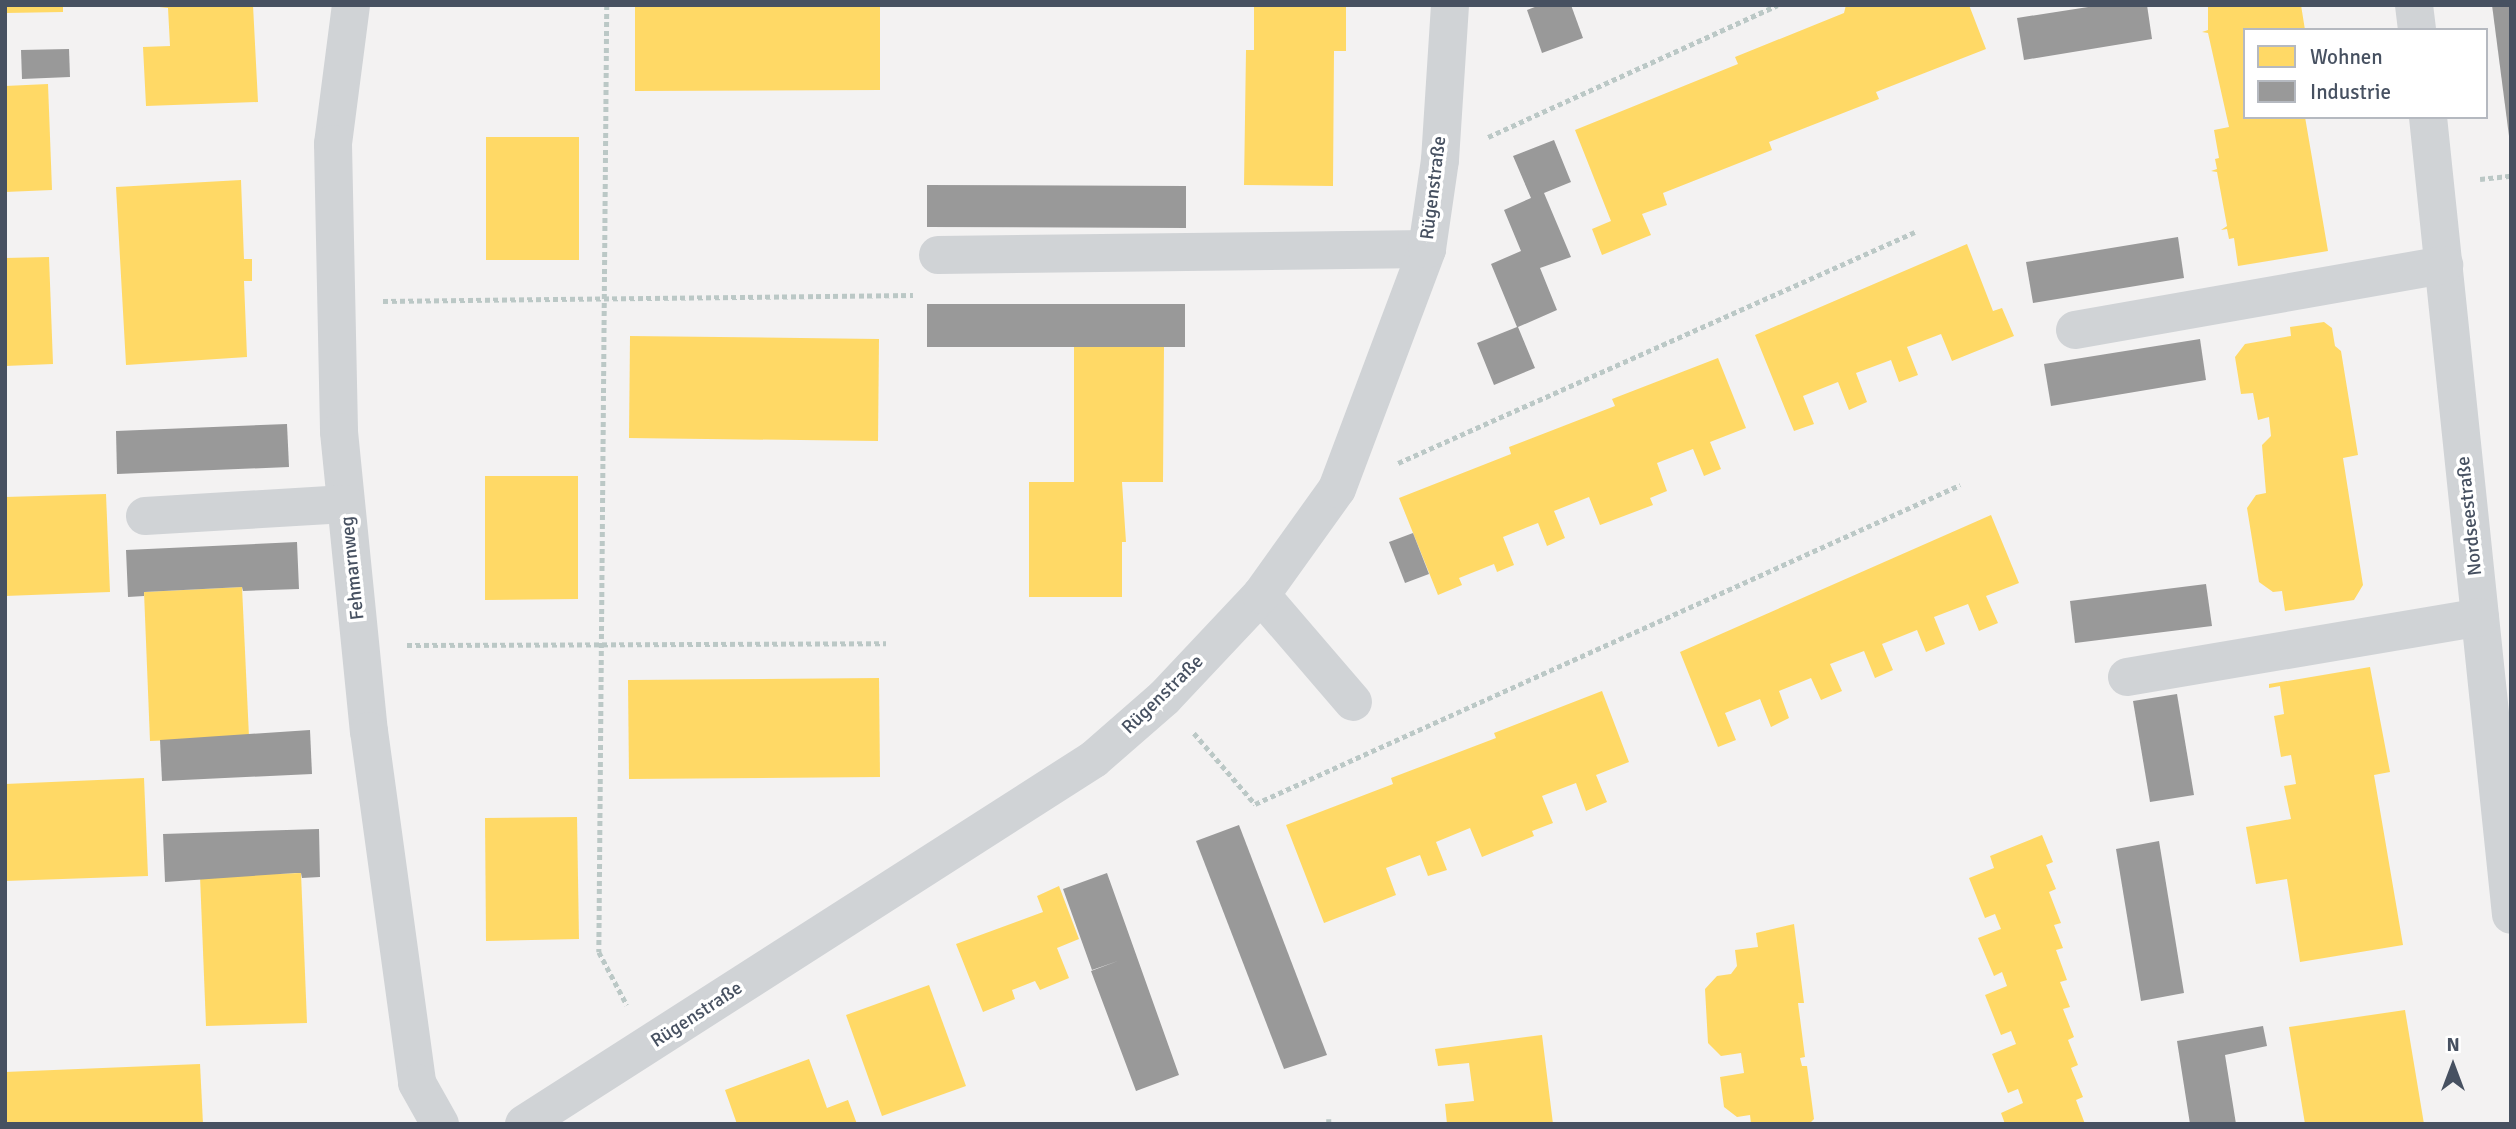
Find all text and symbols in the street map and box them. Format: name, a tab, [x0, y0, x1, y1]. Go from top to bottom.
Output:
legend	[2243, 28, 2488, 119]
text: Wohnen	[2310, 44, 2383, 70]
text: Industrie	[2310, 79, 2391, 105]
street label: Rügenstraße	[1416, 135, 1452, 241]
street label: Nordseestraße	[2452, 455, 2488, 577]
street label: Fehmarnweg	[336, 515, 370, 621]
street label: Rügenstraße	[1118, 651, 1208, 739]
street label: Rügenstraße	[647, 977, 747, 1053]
north arrow	[2418, 1031, 2488, 1101]
text: N	[2446, 1033, 2460, 1057]

